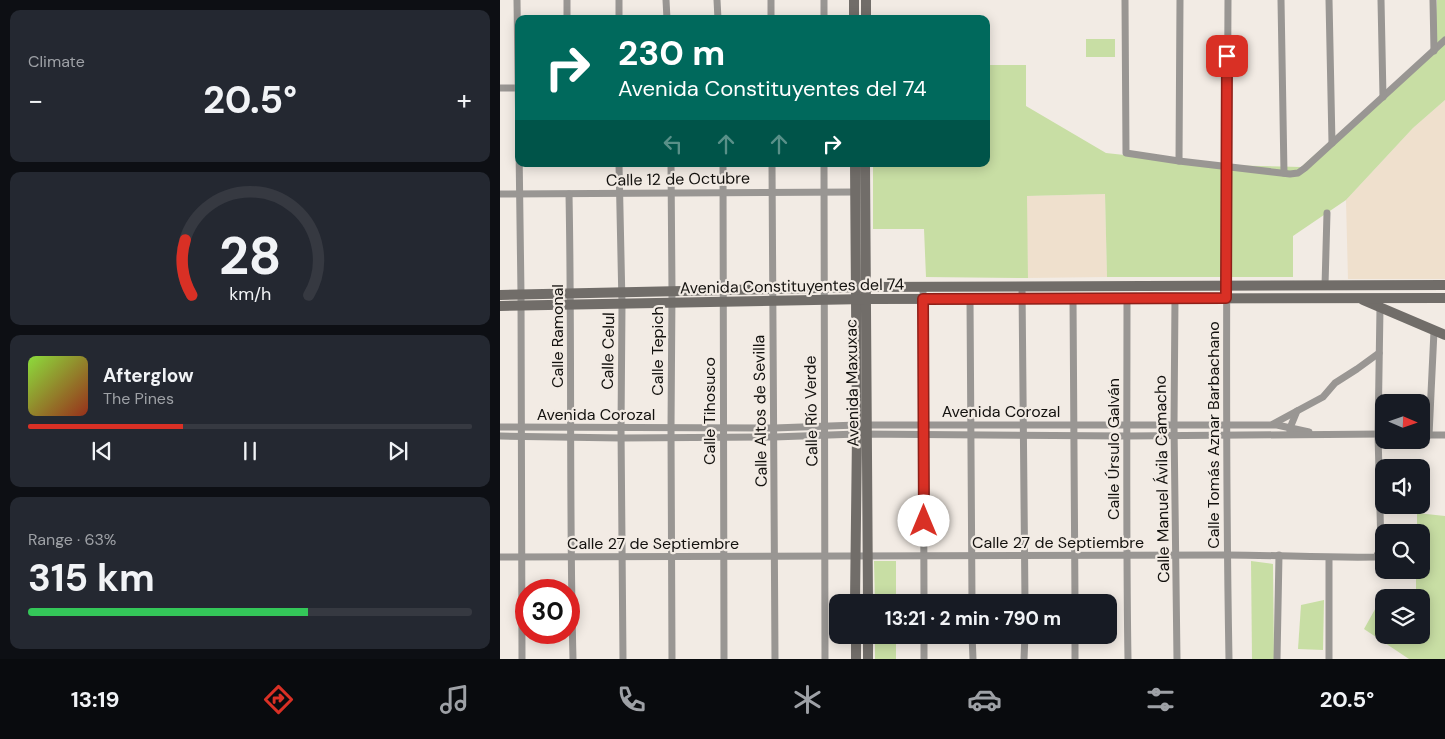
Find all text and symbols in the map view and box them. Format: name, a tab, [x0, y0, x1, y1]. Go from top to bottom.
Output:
text: 230 m	[618, 30, 725, 76]
icon: right	[535, 35, 600, 100]
pin	[1206, 35, 1248, 77]
icon: arrive	[1213, 42, 1241, 70]
text: Climate	[28, 51, 85, 72]
text: Avenida Constituyentes del 74	[618, 74, 927, 103]
text: 20.5°	[203, 75, 297, 125]
text: −	[28, 82, 43, 119]
text: +	[457, 82, 472, 119]
icon: left	[659, 130, 687, 158]
icon: ahead	[712, 130, 740, 158]
icon: ahead	[765, 130, 793, 158]
icon: right	[818, 130, 846, 158]
street label: Calle 12 de Octubre	[606, 167, 750, 191]
text: 28	[219, 222, 281, 290]
street label: Avenida Constituyentes del 74	[680, 274, 905, 298]
text: km/h	[229, 282, 271, 306]
street label: Calle Ramonal	[547, 284, 568, 388]
street label: Calle Tepich	[647, 306, 668, 396]
street label: Calle Celul	[597, 312, 619, 390]
street label: Avenida Maxuxac	[840, 319, 864, 447]
street label: Calle Tomás Aznar Barbachano	[1203, 321, 1224, 549]
street label: Calle Altos de Sevilla	[748, 335, 772, 487]
street label: Calle Río Verde	[800, 355, 822, 467]
street label: Calle Tihosuco	[699, 357, 720, 465]
text: Afterglow	[103, 363, 194, 388]
street label: Calle Manuel Ávila Camacho	[1150, 375, 1174, 583]
street label: Calle Úrsulo Galván	[1103, 378, 1124, 520]
text: The Pines	[103, 388, 174, 409]
north arrow	[1375, 394, 1430, 449]
map controls	[1375, 394, 1430, 644]
street label: Avenida Corozal	[942, 401, 1060, 422]
street label: Avenida Corozal	[537, 404, 655, 425]
icon: previous	[88, 437, 116, 465]
icon: pause	[236, 437, 264, 465]
icon: next	[384, 437, 412, 465]
button: sound	[1375, 459, 1430, 514]
position arrow	[897, 494, 949, 546]
button: search	[1375, 524, 1430, 579]
text: Range · 63%	[28, 529, 116, 550]
street label: Calle 27 de Septiembre	[972, 532, 1144, 553]
street label: Calle 27 de Septiembre	[567, 533, 739, 554]
text: 315 km	[28, 553, 155, 603]
speed limit sign: 30	[515, 579, 580, 644]
button: layers	[1375, 589, 1430, 644]
text: 13:21 · 2 min · 790 m	[885, 606, 1061, 631]
icon: directions	[261, 682, 296, 717]
icon: music	[437, 682, 472, 717]
icon: phone	[614, 682, 649, 717]
icon: climate	[790, 682, 825, 717]
icon: car	[967, 682, 1002, 717]
icon: filters	[1143, 682, 1178, 717]
text: 13:19	[71, 685, 120, 714]
text: 20.5°	[1320, 685, 1374, 714]

